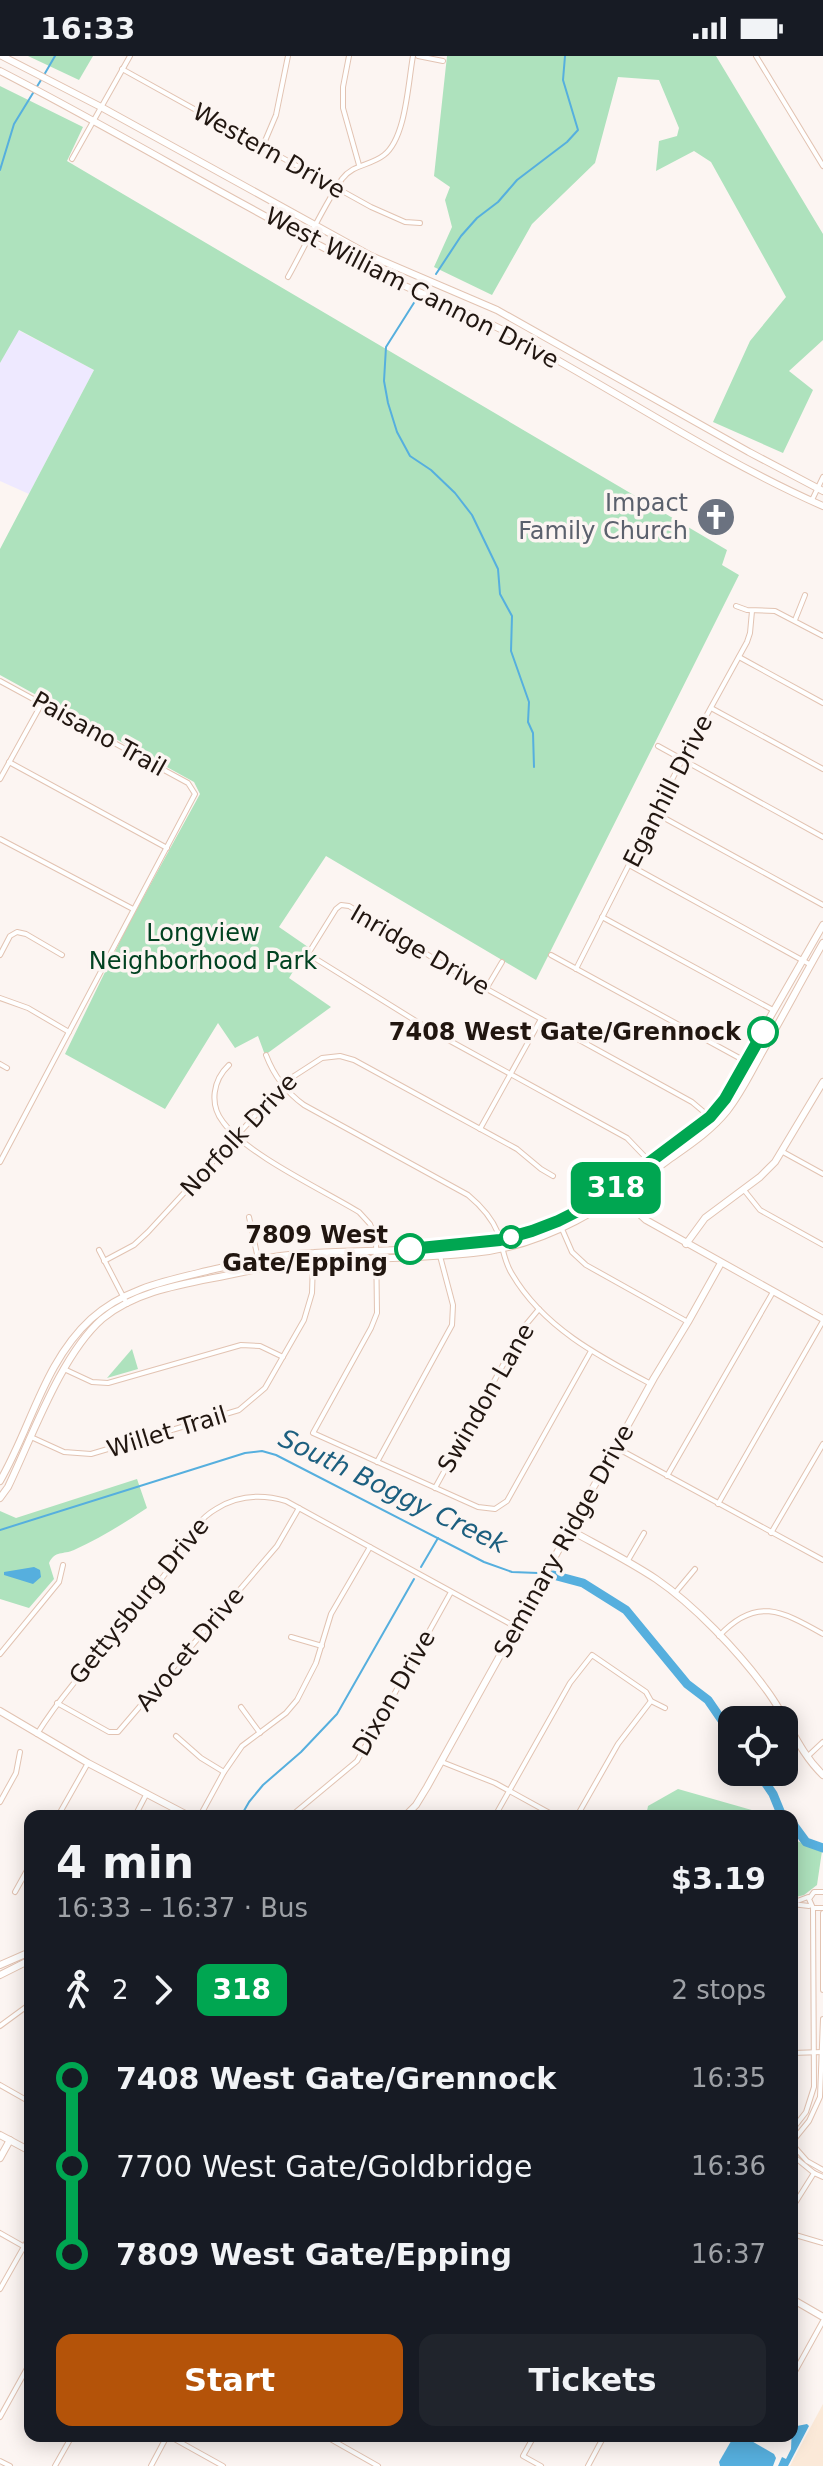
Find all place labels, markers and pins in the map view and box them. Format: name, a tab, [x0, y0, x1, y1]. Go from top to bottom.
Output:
place label: Impact Family Church	[518, 489, 688, 545]
church icon: Impact Family Church	[695, 496, 737, 538]
marker: 7408 West Gate/Grennock	[748, 1017, 778, 1047]
place label: 7408 West Gate/Grennock	[389, 1018, 742, 1046]
place label: 7809 West Gate/Epping	[222, 1221, 388, 1277]
unlabelled marker	[500, 1226, 522, 1248]
marker: 7809 West Gate/Epping	[395, 1234, 425, 1264]

